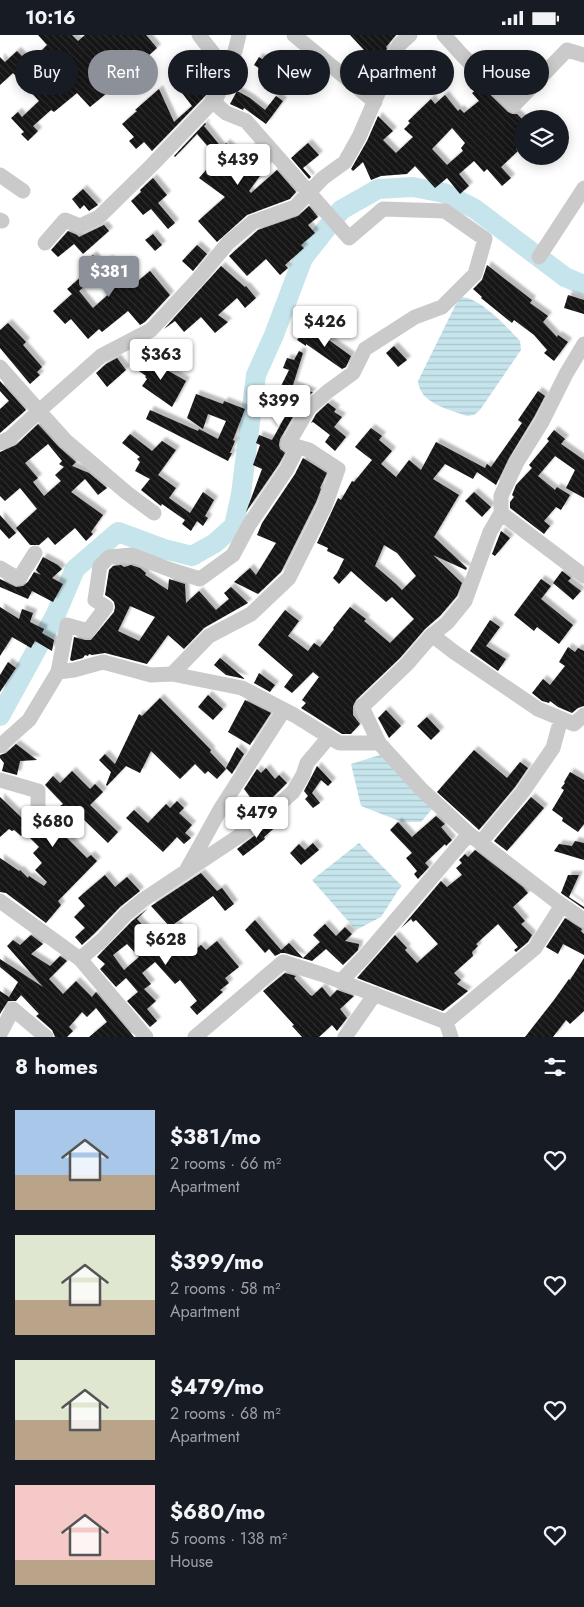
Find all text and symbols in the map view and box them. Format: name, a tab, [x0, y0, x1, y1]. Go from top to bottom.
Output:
text: 10:16	[25, 4, 76, 31]
chip: Buy	[15, 50, 78, 95]
chip: Rent	[88, 50, 158, 95]
chip: Filters	[168, 50, 248, 95]
chip: New	[258, 50, 330, 95]
chip: Apartment	[340, 50, 454, 95]
chip: House	[464, 50, 549, 95]
map controls	[514, 110, 569, 165]
button: layers	[514, 110, 569, 165]
pin: $439	[208, 143, 268, 186]
text: $439	[217, 148, 259, 171]
pin: $381	[79, 255, 139, 298]
text: $381	[90, 260, 128, 283]
pin: $426	[295, 305, 355, 348]
text: $426	[304, 310, 346, 333]
pin: $363	[131, 339, 191, 381]
text: $363	[141, 343, 181, 366]
pin: $399	[249, 385, 309, 427]
text: $399	[258, 389, 300, 412]
pin: $479	[227, 797, 287, 839]
text: $479	[236, 801, 278, 824]
pin: $680	[23, 805, 83, 848]
text: $680	[32, 810, 74, 833]
pin: $628	[136, 923, 196, 966]
text: $628	[145, 928, 187, 951]
text: 8 homes	[15, 1052, 98, 1082]
icon: filters	[541, 1053, 569, 1081]
text: $381/mo	[170, 1122, 261, 1152]
icon: home	[55, 1130, 115, 1190]
icon: heart	[541, 1146, 569, 1174]
text: 2 rooms · 66 m²	[170, 1152, 281, 1175]
text: Apartment	[170, 1175, 240, 1198]
text: $399/mo	[170, 1247, 264, 1277]
icon: home	[55, 1255, 115, 1315]
icon: heart	[541, 1271, 569, 1299]
text: 2 rooms · 58 m²	[170, 1277, 281, 1300]
text: Apartment	[170, 1300, 240, 1323]
text: $479/mo	[170, 1372, 264, 1402]
icon: home	[55, 1380, 115, 1440]
icon: heart	[541, 1396, 569, 1424]
text: 2 rooms · 68 m²	[170, 1402, 281, 1425]
text: Apartment	[170, 1425, 240, 1448]
text: $680/mo	[170, 1497, 265, 1527]
icon: home	[55, 1505, 115, 1565]
icon: heart	[541, 1521, 569, 1549]
text: 5 rooms · 138 m²	[170, 1527, 287, 1550]
text: House	[170, 1550, 213, 1573]

